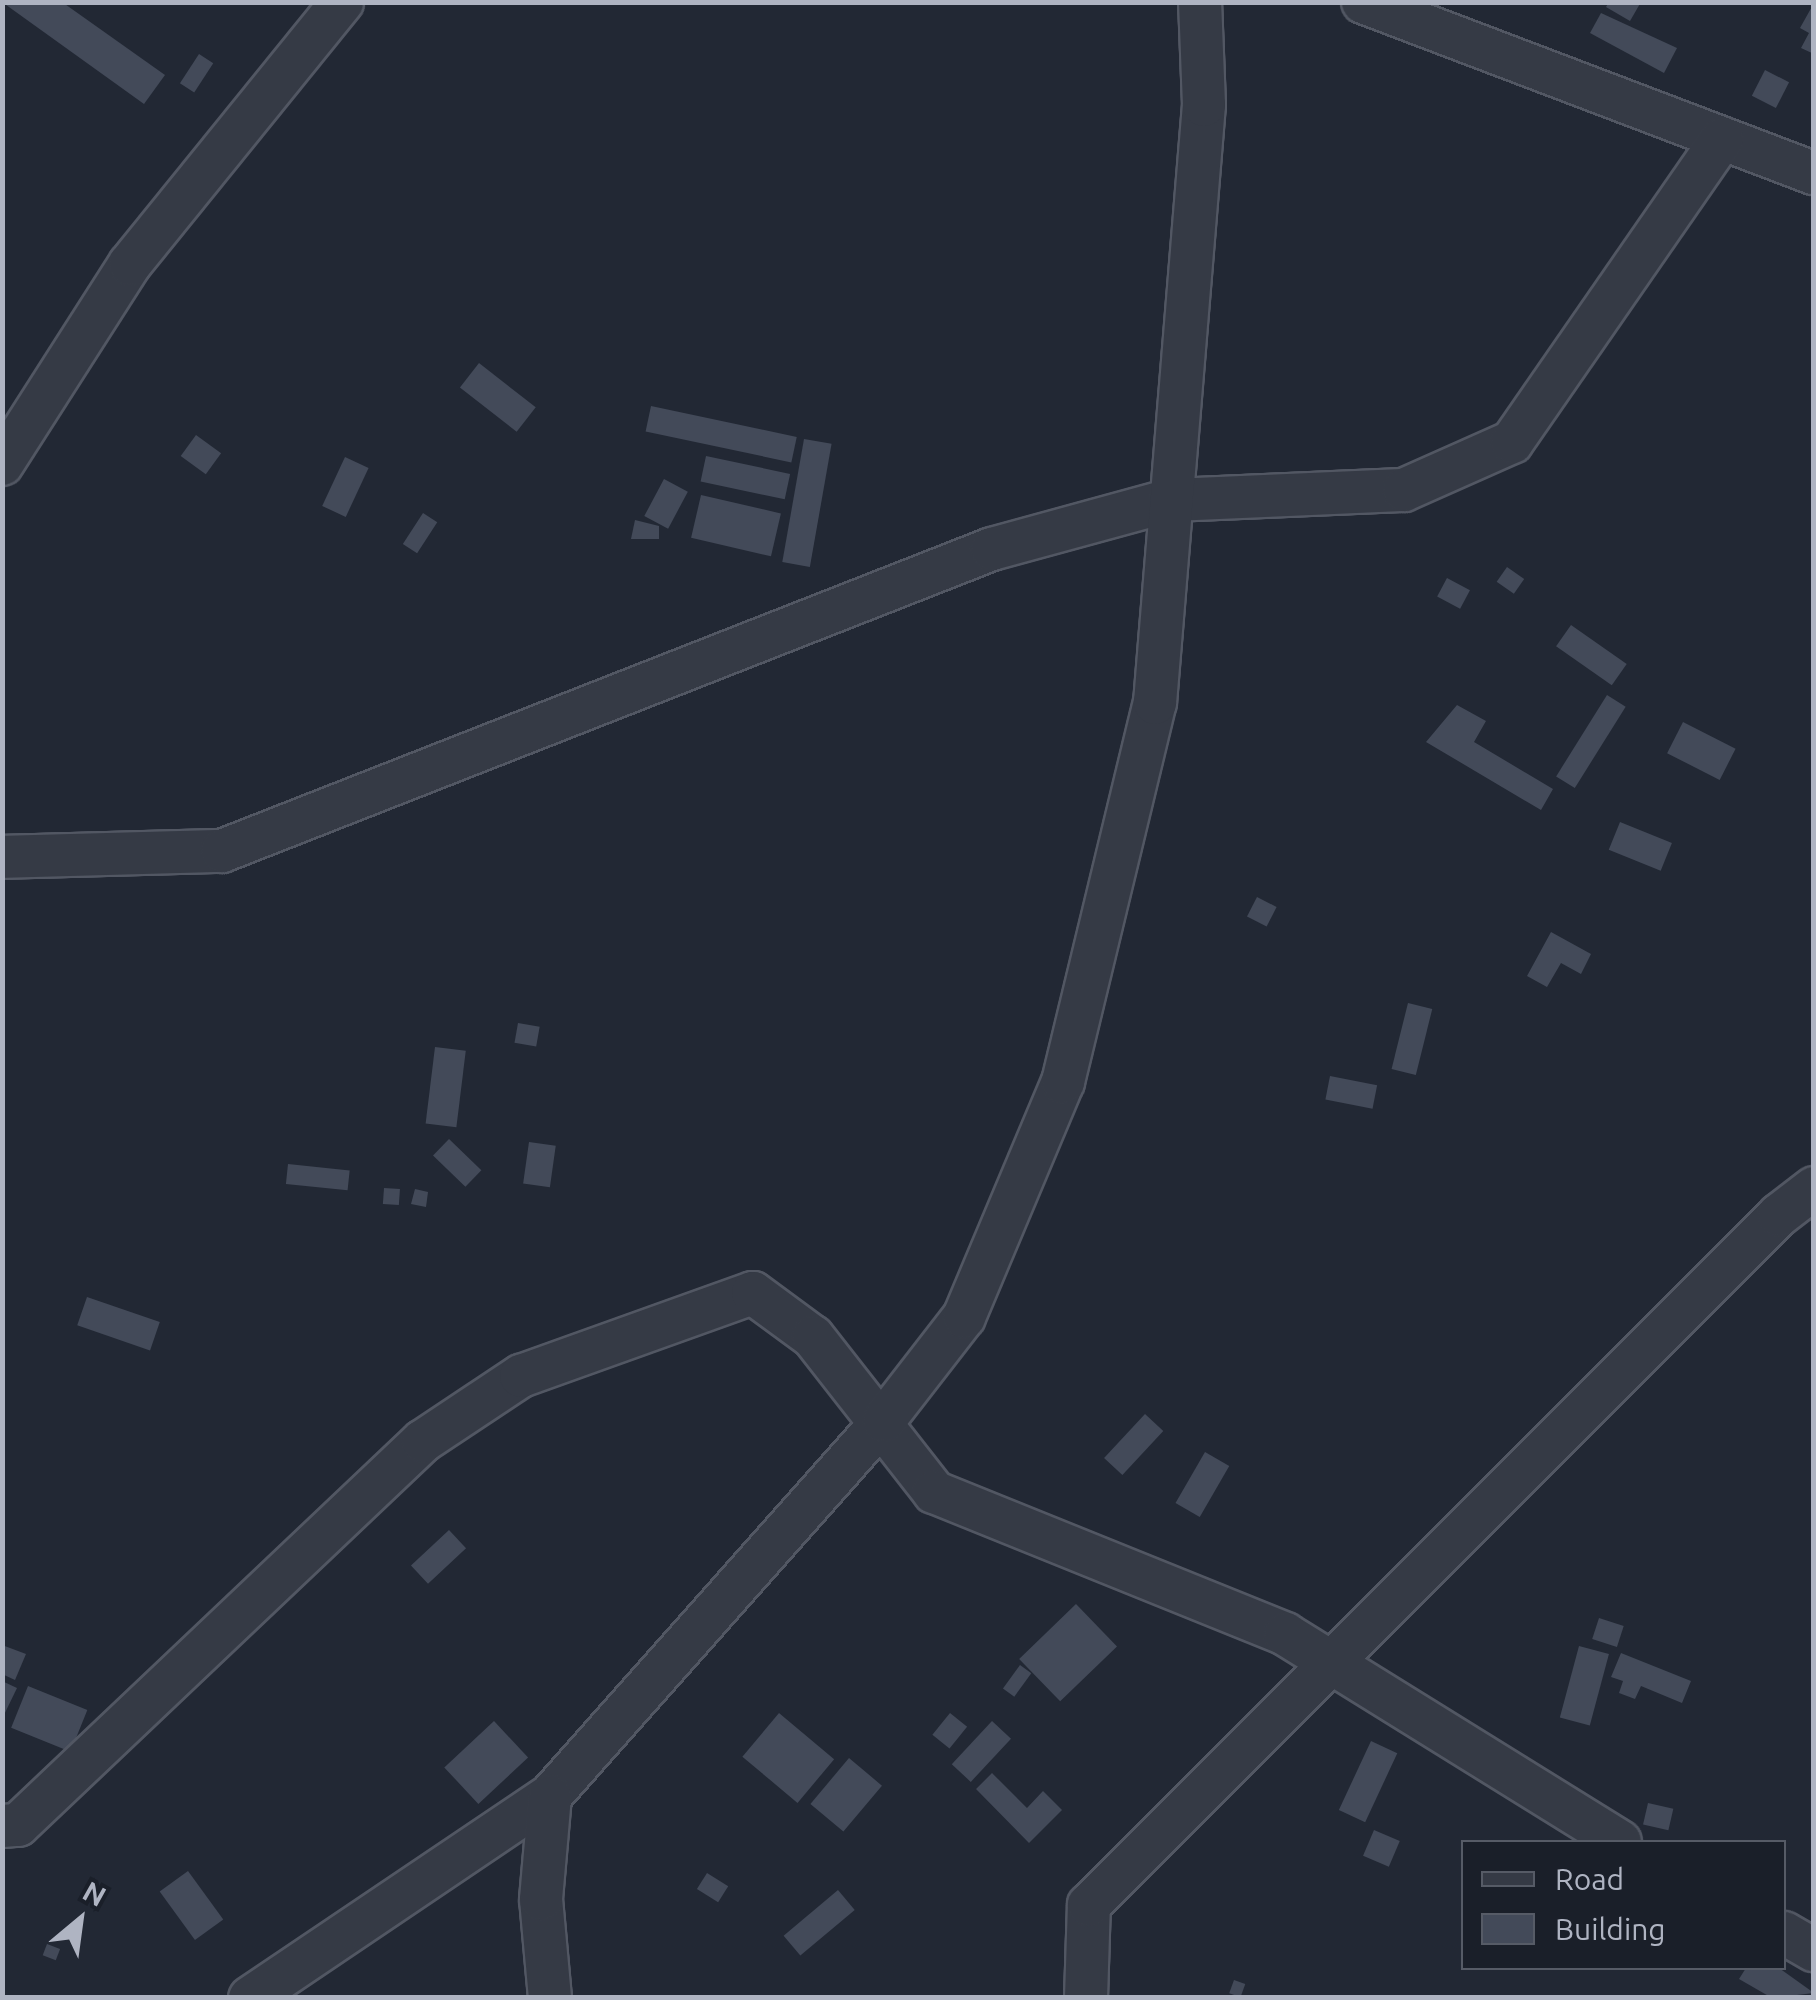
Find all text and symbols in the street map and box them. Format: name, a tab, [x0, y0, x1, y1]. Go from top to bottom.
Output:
legend	[1461, 1840, 1786, 1970]
text: Road	[1555, 1862, 1624, 1896]
north arrow	[30, 1870, 130, 1970]
text: N	[78, 1875, 111, 1912]
text: Building	[1555, 1912, 1666, 1946]

